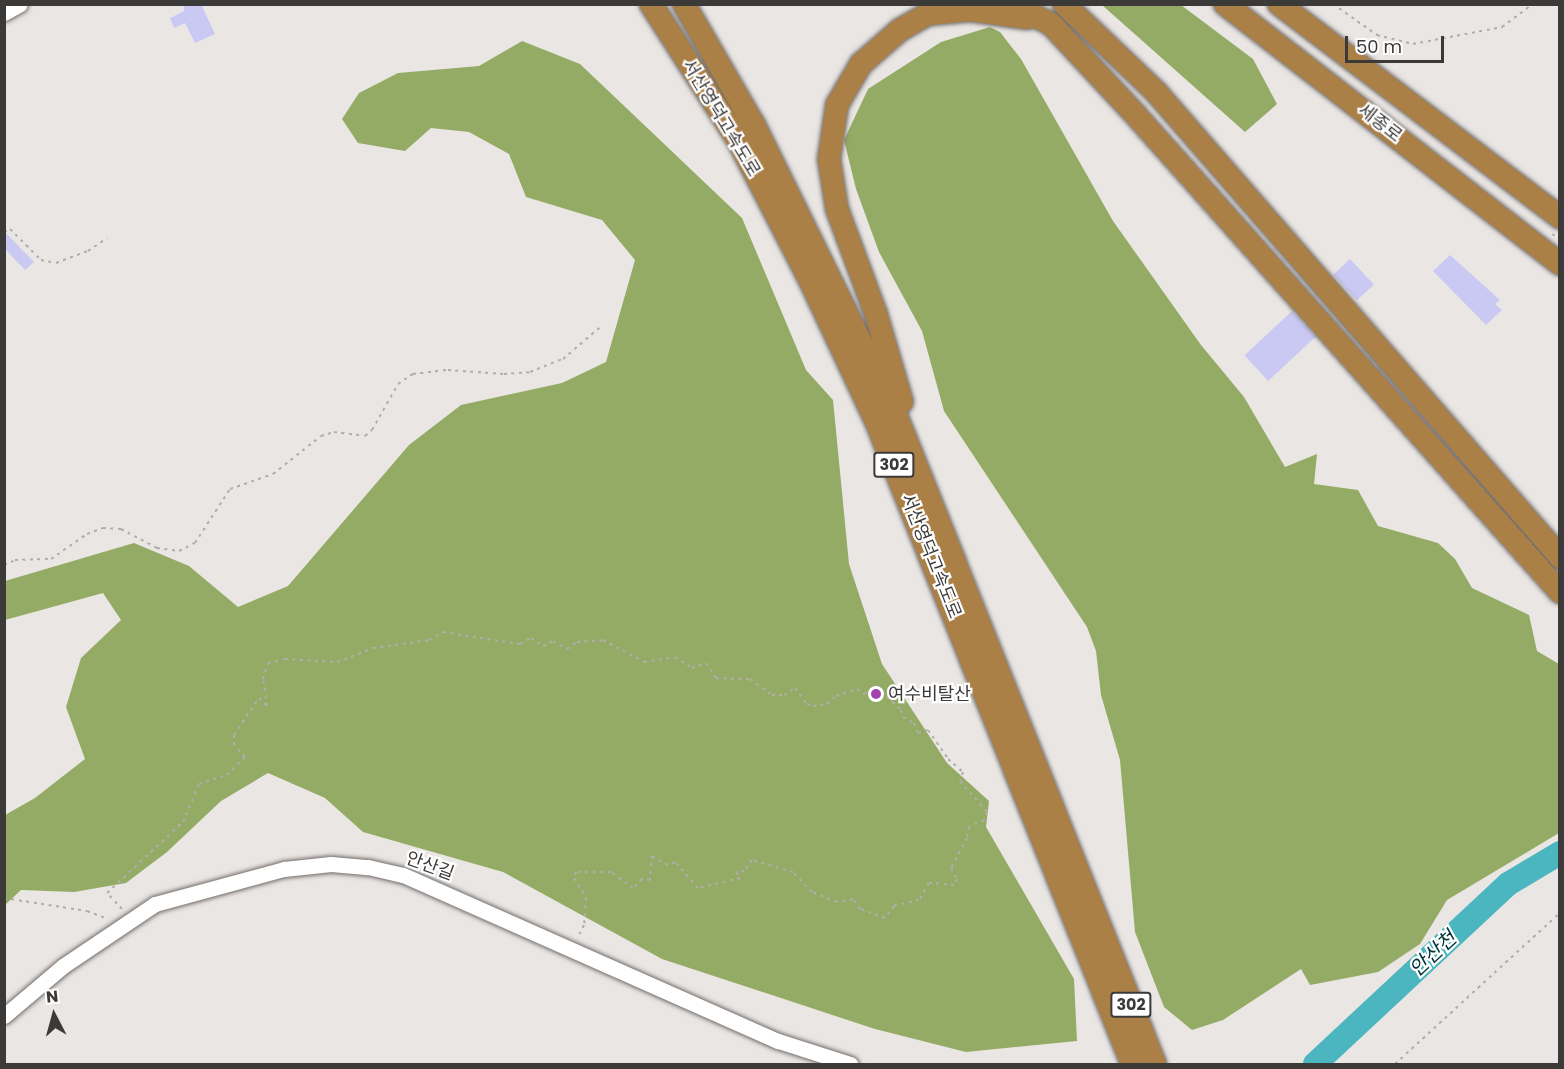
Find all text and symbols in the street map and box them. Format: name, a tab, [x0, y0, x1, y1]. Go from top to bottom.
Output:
scale bar	[1348, 24, 1447, 62]
text: 50 m	[1356, 34, 1402, 59]
street label: 서산영덕고속도로	[678, 56, 764, 180]
street label: 세종로	[1354, 99, 1406, 147]
road number: 302	[873, 452, 915, 478]
street label: 서산영덕고속도로	[896, 491, 966, 621]
place label: 여수비탈산	[888, 683, 971, 705]
marker: 여수비탈산	[869, 687, 883, 701]
street label: 안산길	[403, 847, 457, 885]
water label: 안산천	[1405, 926, 1461, 982]
north arrow	[24, 985, 84, 1045]
text: N	[45, 985, 59, 1009]
road number: 302	[1110, 992, 1152, 1018]

